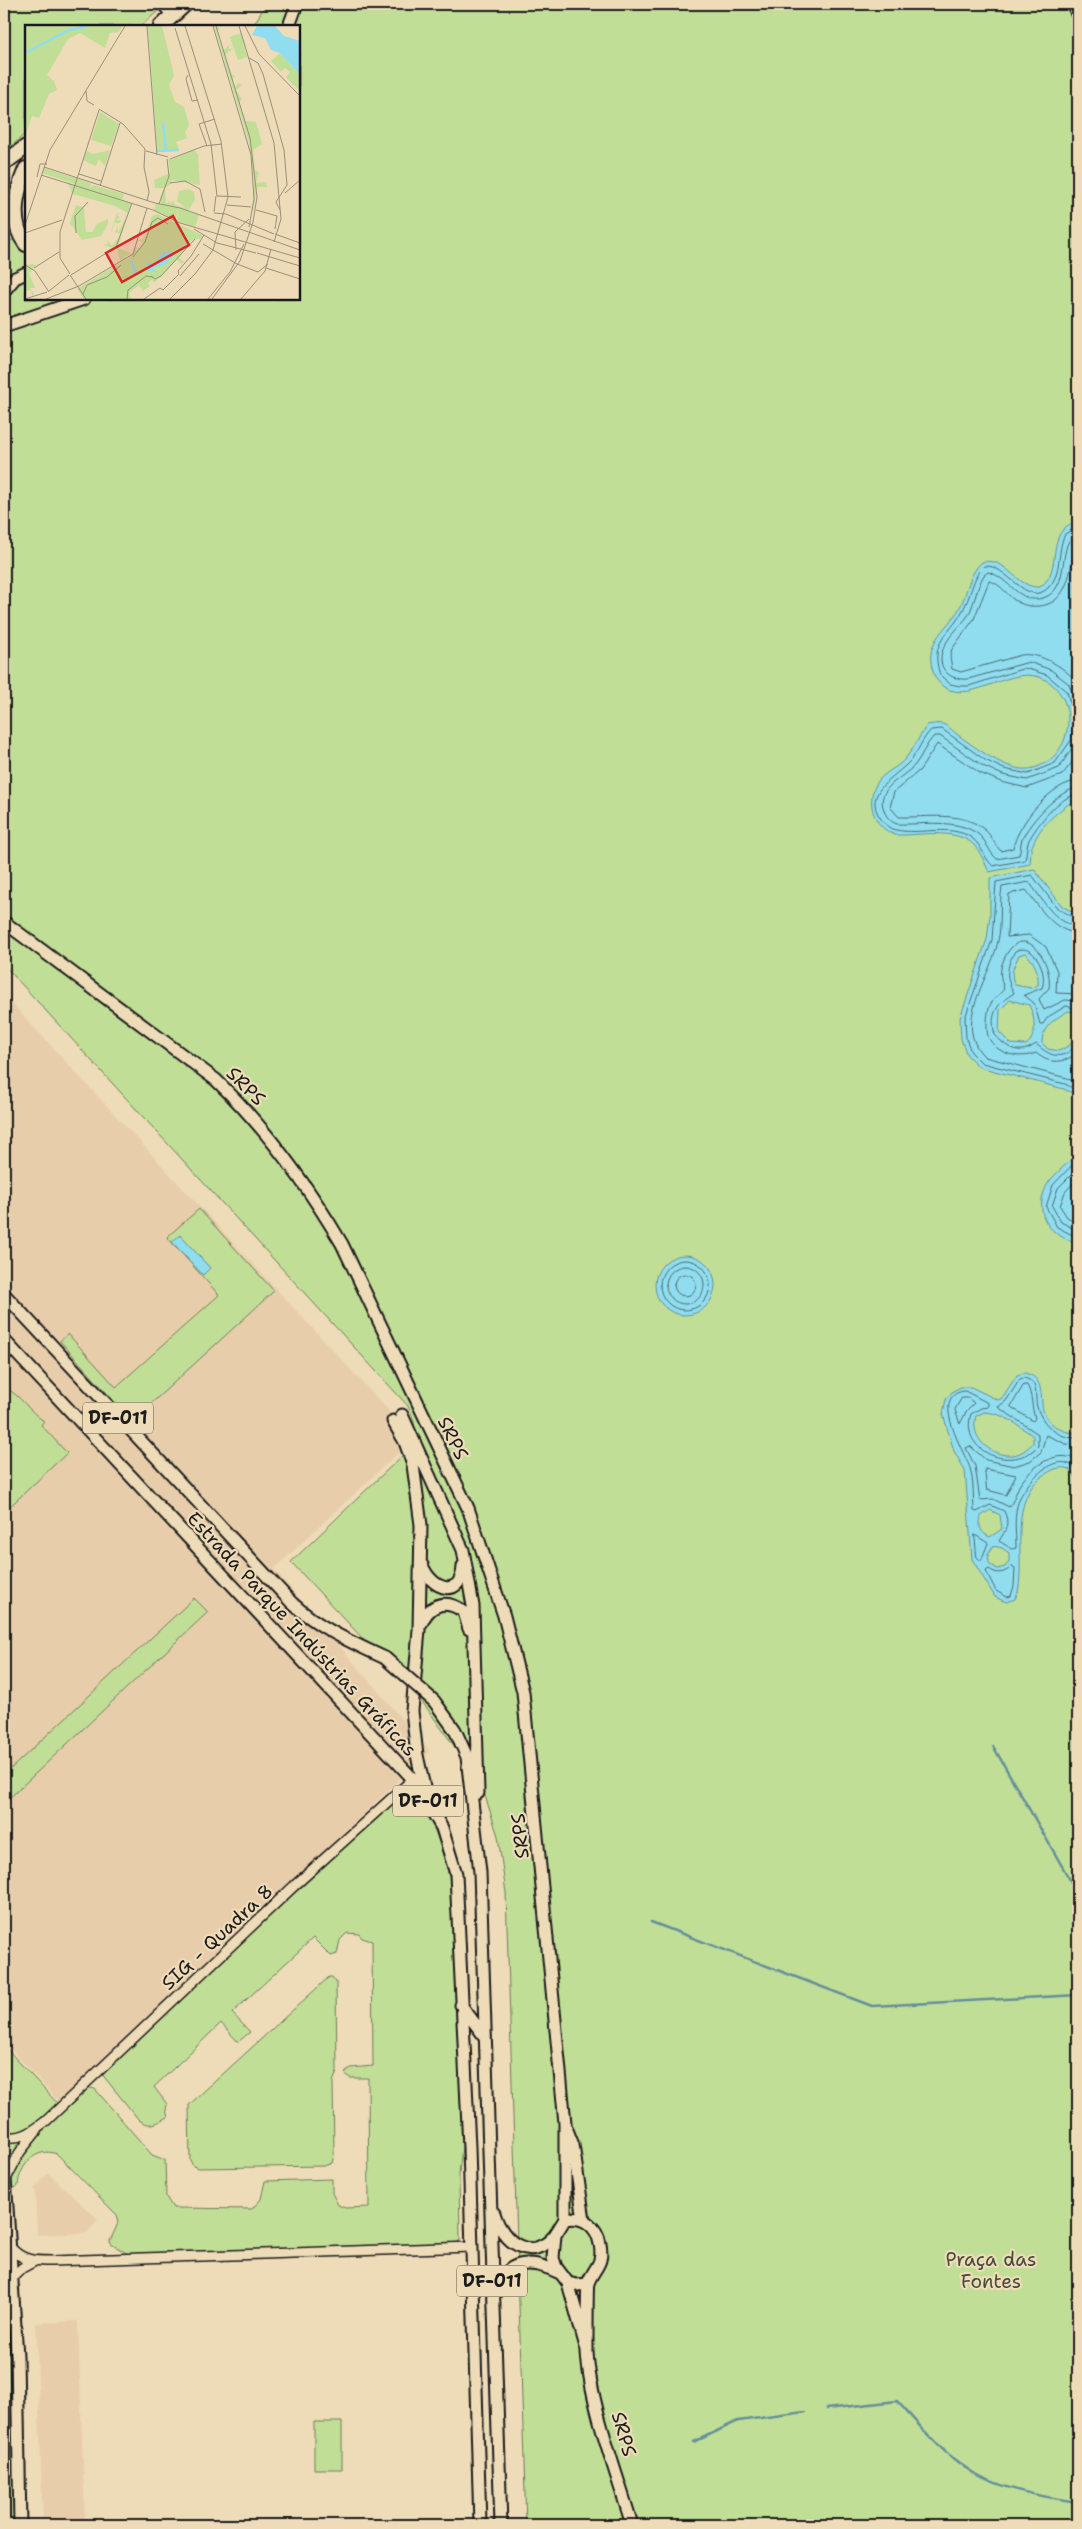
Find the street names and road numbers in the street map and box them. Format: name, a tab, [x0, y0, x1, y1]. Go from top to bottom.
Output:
street label: SRPS	[221, 1061, 271, 1111]
road number: DF-011	[83, 1402, 153, 1434]
street label: SRPS	[432, 1412, 474, 1464]
street label: Estrada Parque Indústrias Gráficas	[182, 1506, 422, 1762]
road number: DF-011	[393, 1785, 463, 1816]
street label: SRPS	[505, 1812, 535, 1860]
street label: SIG - Quadra 8	[156, 1879, 278, 1995]
road number: DF-011	[457, 2266, 527, 2296]
street label: SRPS	[606, 2409, 642, 2459]

